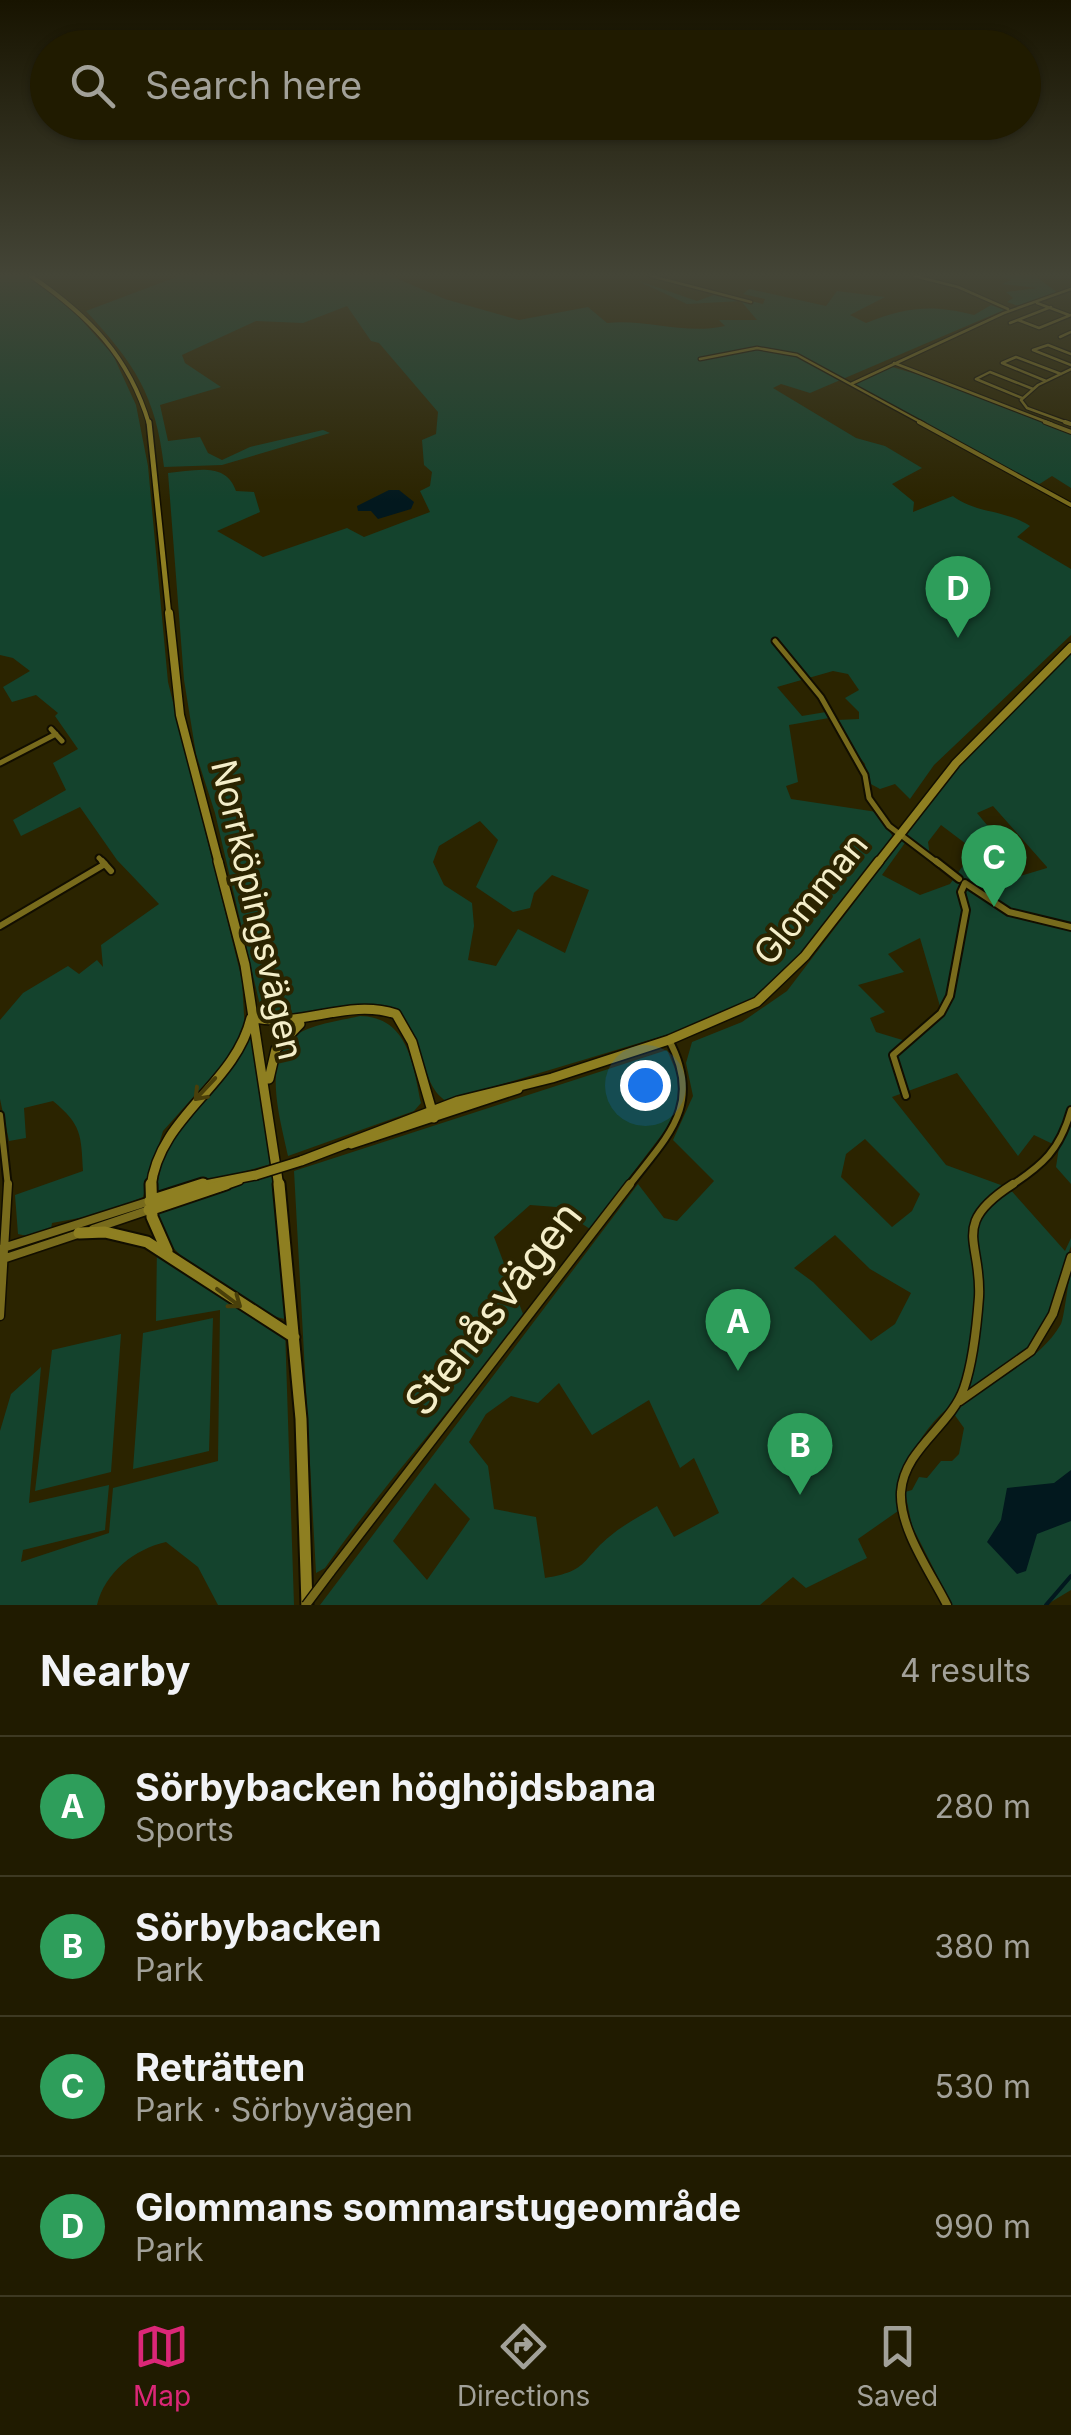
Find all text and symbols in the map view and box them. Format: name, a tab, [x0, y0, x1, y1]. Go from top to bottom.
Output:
search box	[30, 30, 1041, 140]
icon: search	[65, 58, 120, 113]
text: Search here	[145, 62, 362, 108]
pin: D	[926, 556, 990, 638]
street label: Norrköpingsvägen	[203, 756, 313, 1064]
street label: Glomman	[744, 824, 876, 973]
pin: C	[962, 824, 1026, 907]
your location	[620, 1060, 671, 1111]
one-way arrow	[194, 1076, 217, 1101]
street label: Stenåsvägen	[393, 1191, 592, 1425]
one-way arrow	[215, 1287, 242, 1308]
pin: A	[706, 1288, 770, 1371]
pin: B	[768, 1412, 832, 1495]
text: Nearby	[40, 1645, 191, 1696]
text: 4 results	[900, 1651, 1031, 1690]
text: Sörbybacken höghöjdsbana	[135, 1764, 656, 1810]
text: A	[61, 1787, 84, 1826]
text: 280 m	[934, 1787, 1031, 1826]
text: Sports	[135, 1810, 234, 1849]
text: Sörbybacken	[135, 1904, 382, 1950]
text: B	[62, 1927, 83, 1966]
text: 380 m	[934, 1927, 1031, 1966]
text: Park	[135, 1950, 204, 1989]
text: Reträtten	[135, 2044, 305, 2090]
text: C	[61, 2067, 84, 2106]
text: 530 m	[935, 2067, 1031, 2106]
text: Park · Sörbyvägen	[135, 2090, 413, 2129]
text: Glommans sommarstugeområde	[135, 2184, 741, 2230]
text: D	[61, 2207, 84, 2246]
text: 990 m	[934, 2207, 1031, 2246]
text: Park	[135, 2230, 204, 2269]
tab: Map	[133, 2319, 191, 2413]
tab: Directions	[457, 2319, 590, 2413]
tab: Saved	[856, 2319, 938, 2413]

